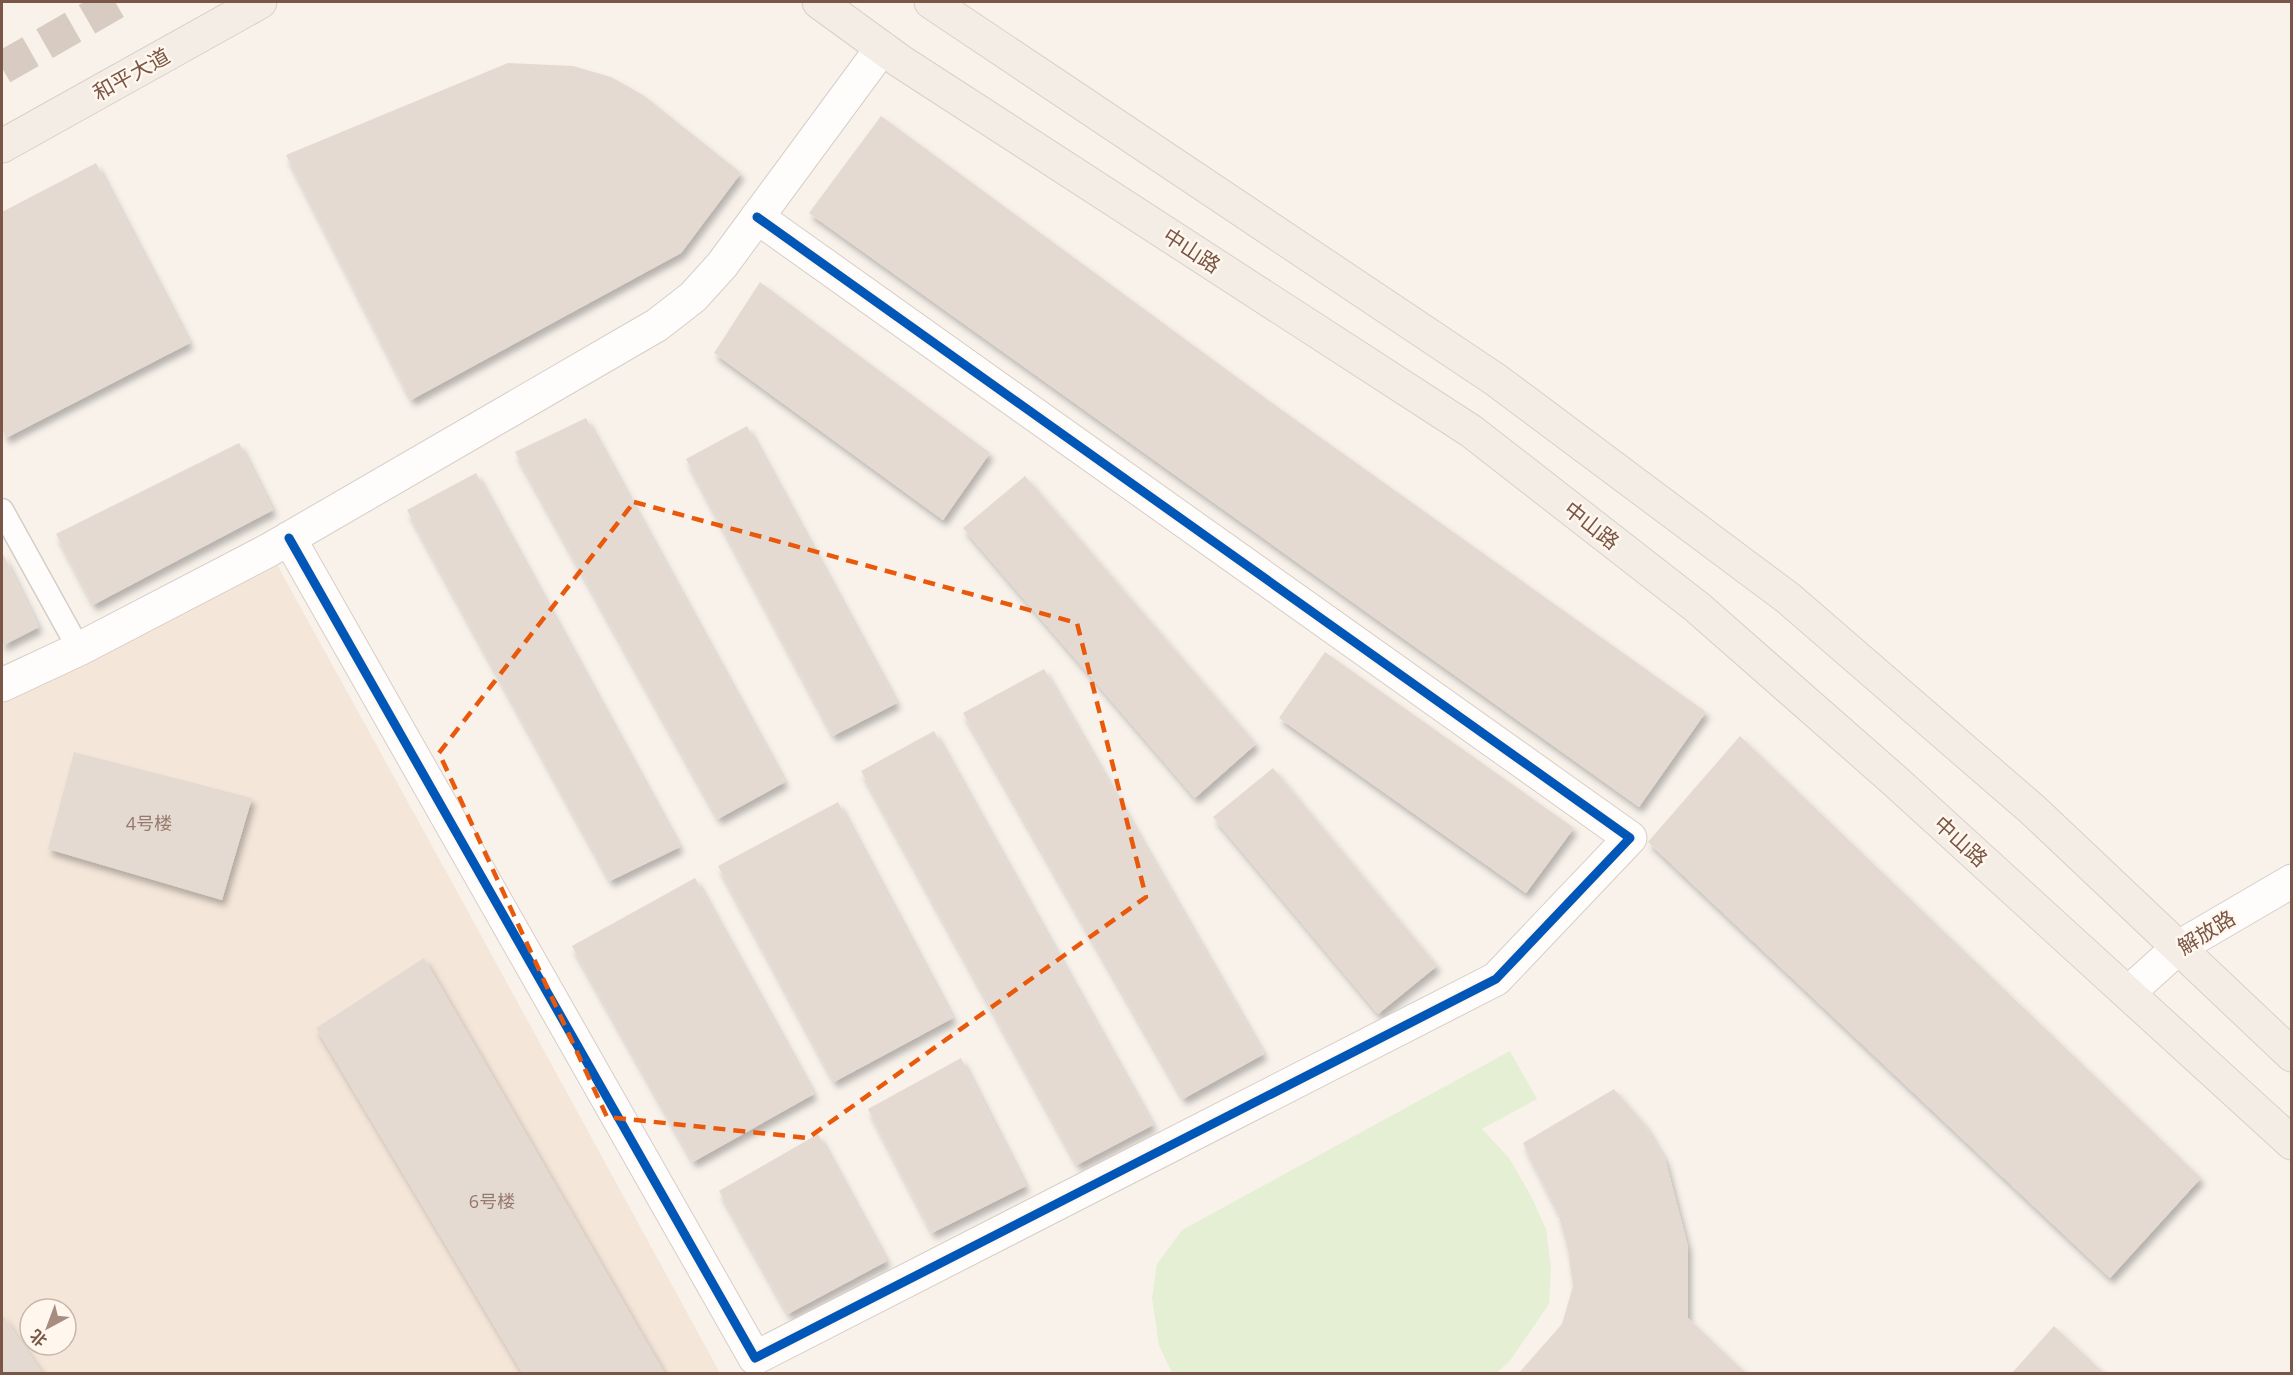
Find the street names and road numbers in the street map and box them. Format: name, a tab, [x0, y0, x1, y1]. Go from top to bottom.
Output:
street label: 和平大道	[87, 41, 175, 107]
street label: 中山路	[1158, 221, 1226, 279]
street label: 中山路	[1559, 495, 1625, 555]
street label: 中山路	[1928, 810, 1994, 872]
street label: 解放路	[2172, 903, 2240, 961]

